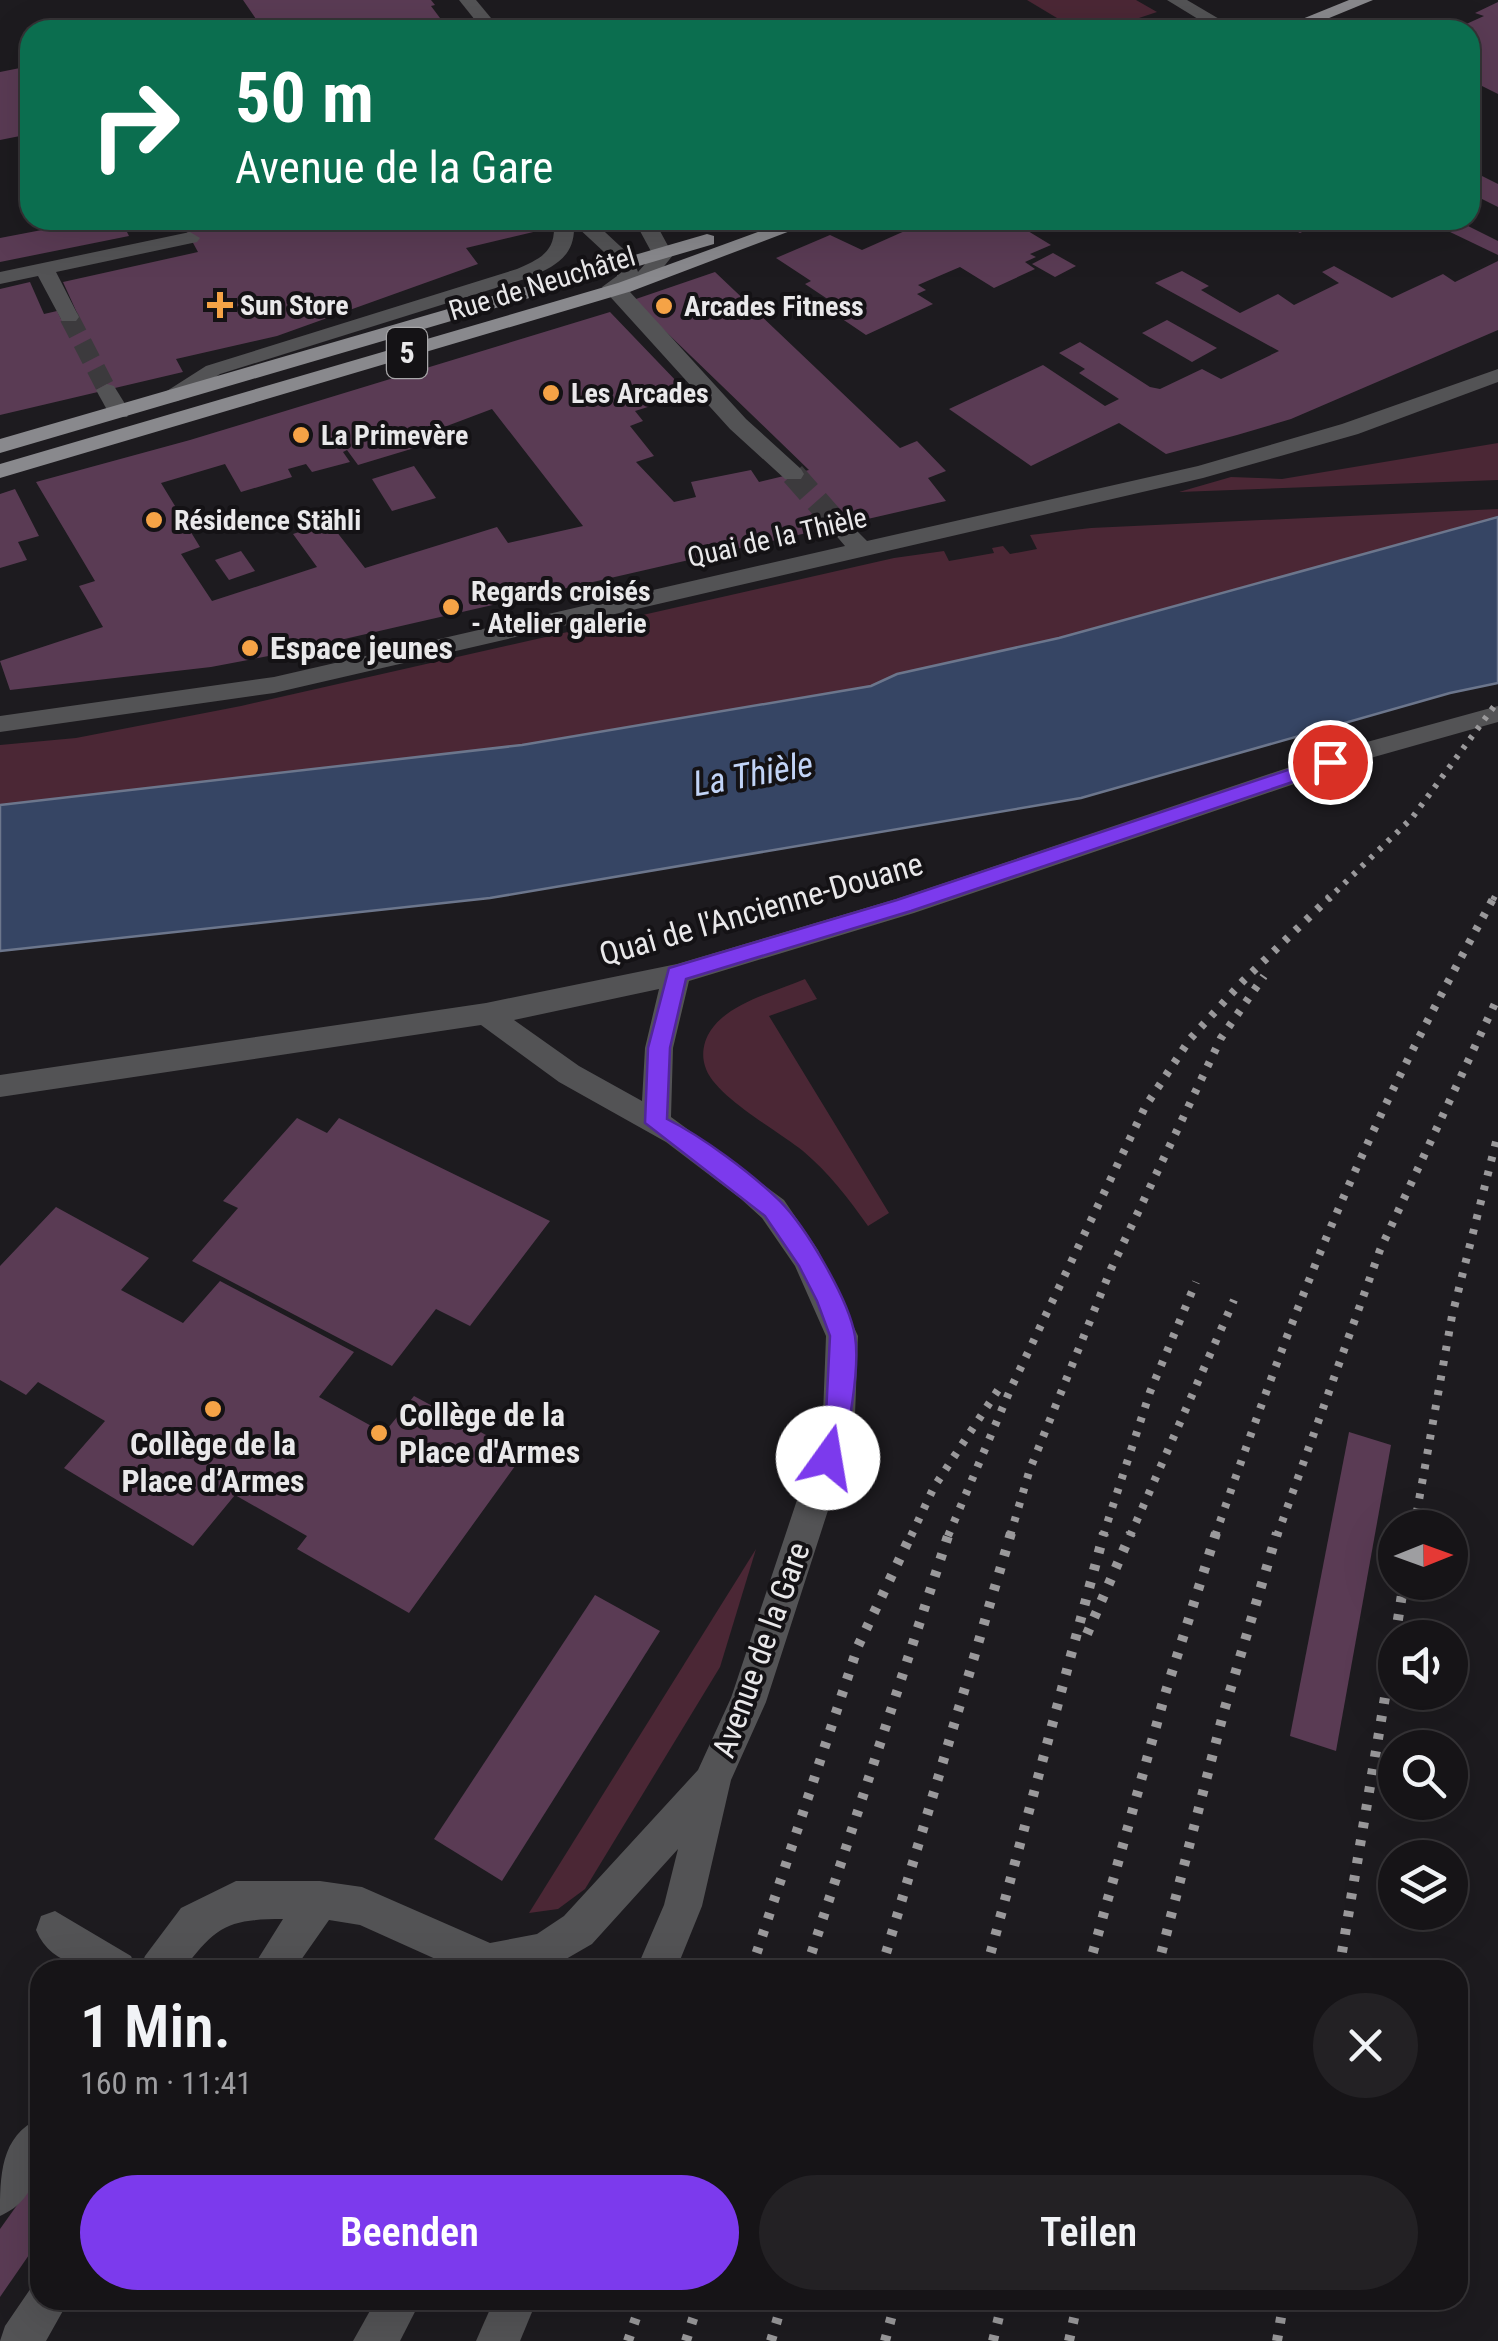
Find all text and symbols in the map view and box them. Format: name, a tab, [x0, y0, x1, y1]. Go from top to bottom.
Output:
text: 50 m	[235, 57, 374, 139]
icon: right	[70, 60, 200, 190]
text: Avenue de la Gare	[235, 141, 553, 194]
street label: Rue de Neuchâtel	[445, 239, 639, 327]
place label: Sun Store	[240, 289, 349, 322]
place label: Arcades Fitness	[684, 290, 864, 323]
marker: Sun Store	[209, 294, 231, 316]
marker: Arcades Fitness	[653, 295, 675, 317]
road number: 5	[387, 328, 427, 378]
place label: Les Arcades	[571, 377, 709, 410]
marker: Les Arcades	[540, 382, 562, 404]
place label: La Primevère	[321, 419, 468, 452]
marker: La Primevère	[290, 424, 312, 446]
street label: Quai de la Thièle	[684, 501, 870, 574]
place label: Résidence Stähli	[174, 504, 361, 537]
marker: Résidence Stähli	[143, 509, 165, 531]
place label: Regards croisés - Atelier galerie	[471, 575, 651, 640]
marker: Regards croisés - Atelier galerie	[440, 596, 462, 618]
place label: Espace jeunes	[270, 629, 453, 667]
marker: Espace jeunes	[239, 637, 261, 659]
pin	[1288, 720, 1373, 805]
icon: arrive	[1303, 735, 1358, 790]
water label: La Thièle	[690, 744, 816, 805]
street label: Quai de l'Ancienne-Douane	[595, 845, 927, 973]
place label: Collège de la Place d'Armes	[399, 1396, 580, 1471]
marker: Collège de la Place d’Armes	[202, 1398, 224, 1420]
position arrow	[776, 1406, 880, 1510]
marker: Collège de la Place d'Armes	[368, 1422, 390, 1444]
place label: Collège de la Place d’Armes	[121, 1425, 305, 1500]
north arrow	[1378, 1510, 1468, 1600]
map controls	[1378, 1510, 1468, 1930]
street label: Avenue de la Gare	[704, 1537, 818, 1763]
button: sound	[1378, 1620, 1468, 1710]
button: search	[1378, 1730, 1468, 1820]
button: layers	[1378, 1840, 1468, 1930]
text: 1 Min.	[80, 1991, 231, 2062]
button: close	[1313, 1993, 1418, 2098]
text: 160 m · 11:41	[80, 2064, 252, 2102]
button: Beenden	[80, 2175, 739, 2290]
button: Teilen	[759, 2175, 1418, 2290]

